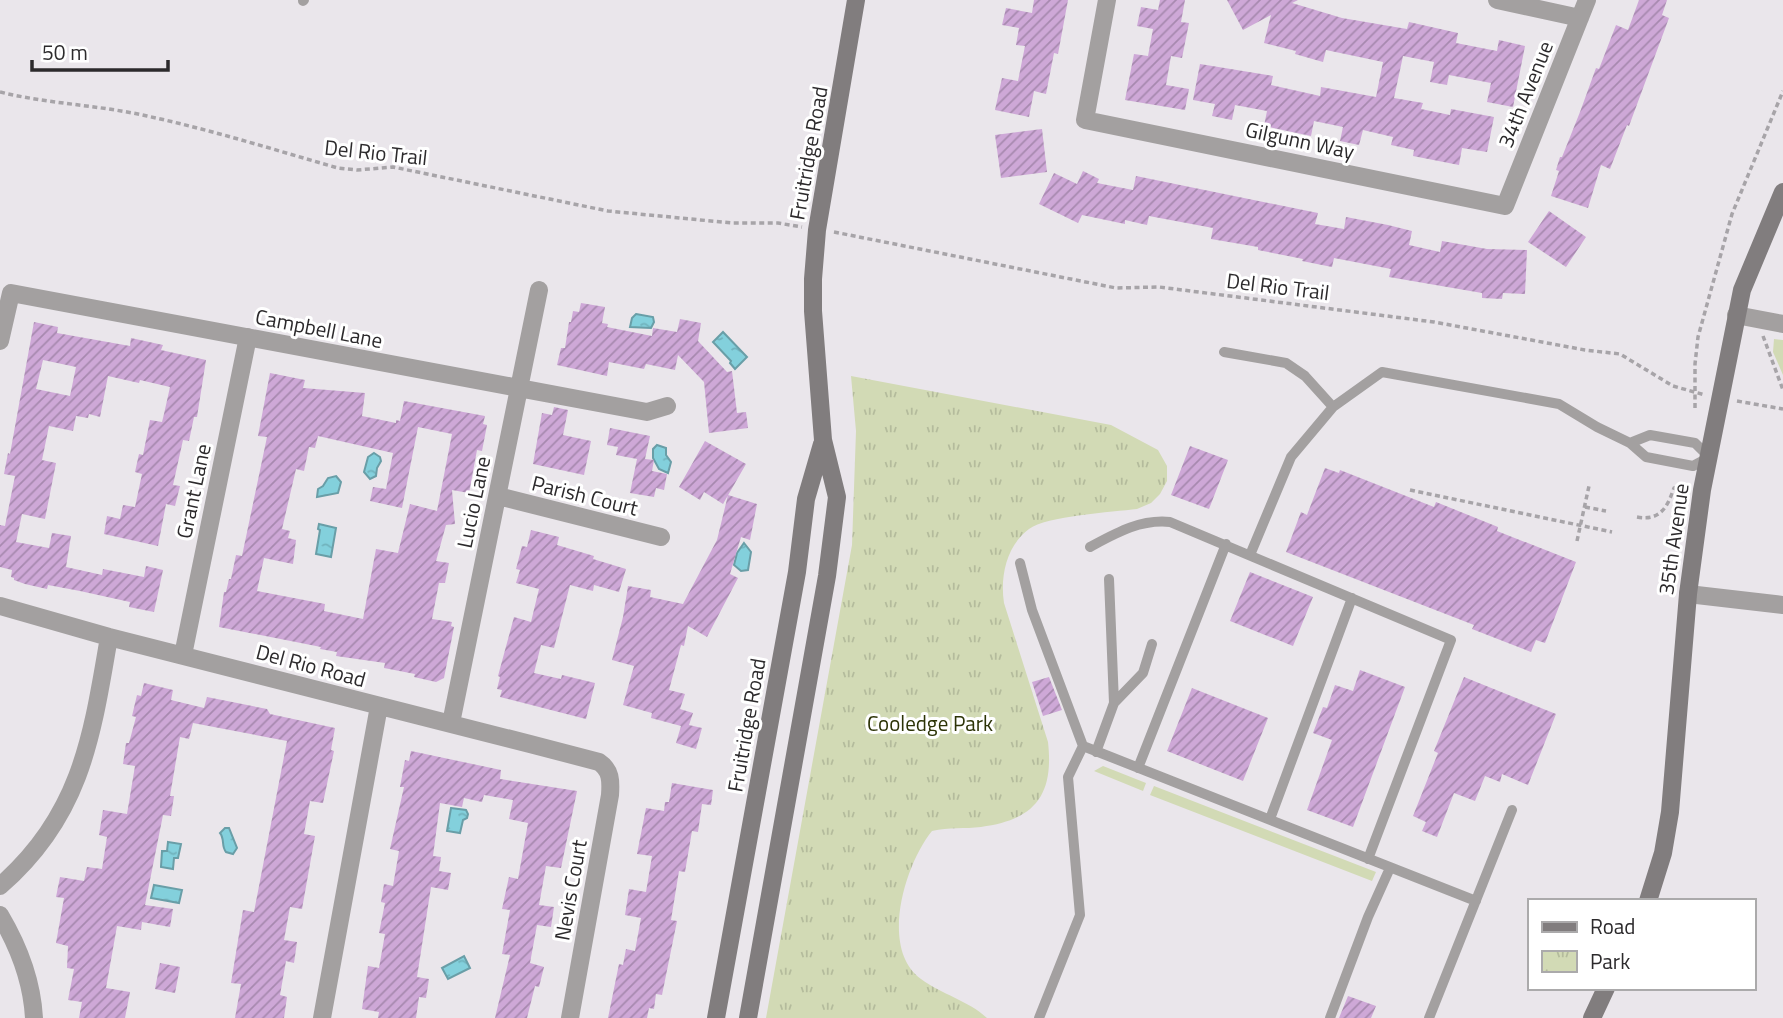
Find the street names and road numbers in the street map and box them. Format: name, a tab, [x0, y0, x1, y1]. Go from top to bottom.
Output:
street label: 34th Avenue	[1489, 36, 1561, 152]
street label: Fruitridge Road	[780, 84, 836, 222]
street label: Gilgunn Way	[1243, 113, 1357, 167]
street label: Del Rio Trail	[323, 131, 429, 173]
street label: Del Rio Trail	[1225, 264, 1331, 308]
street label: Campbell Lane	[253, 300, 385, 356]
street label: Grant Lane	[167, 441, 219, 541]
street label: Lucio Lane	[448, 453, 498, 551]
street label: Parish Court	[528, 466, 642, 524]
street label: 35th Avenue	[1649, 481, 1697, 597]
street label: Del Rio Road	[253, 635, 369, 695]
street label: Fruitridge Road	[718, 656, 774, 794]
street label: Nevis Court	[545, 837, 595, 943]

